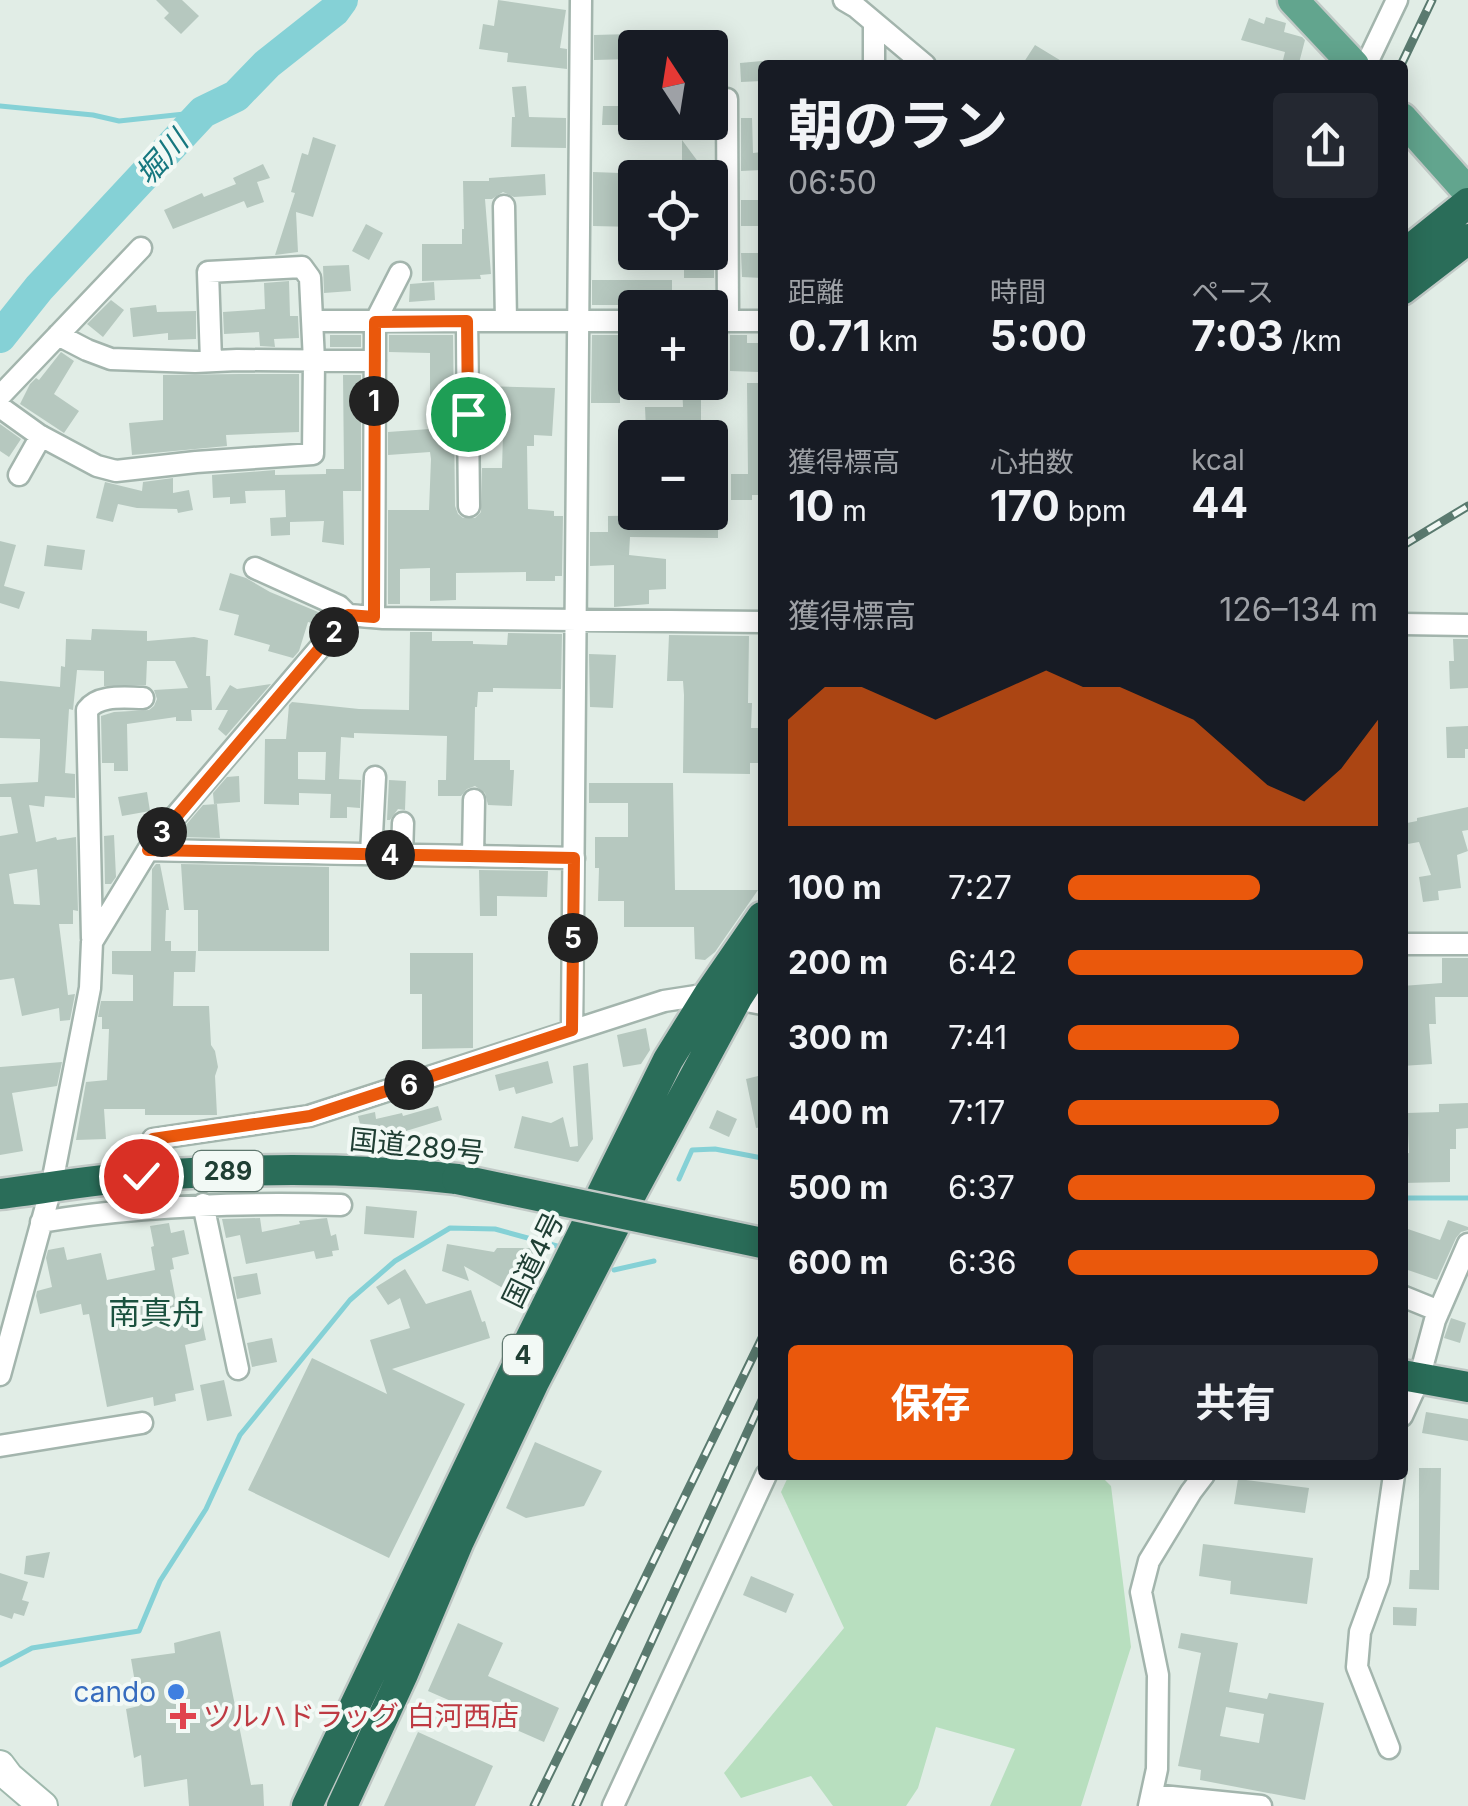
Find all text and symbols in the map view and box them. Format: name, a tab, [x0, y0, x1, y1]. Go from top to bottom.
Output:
north arrow	[618, 30, 728, 140]
map controls	[618, 30, 728, 530]
text: 朝のラン	[788, 92, 1008, 158]
button: share	[1273, 93, 1378, 198]
water label: 堀川	[128, 121, 197, 192]
button: locate	[618, 160, 728, 270]
text: 06:50	[788, 163, 877, 202]
text: 距離	[788, 275, 844, 309]
text: 時間	[990, 275, 1046, 309]
text: ペース	[1191, 275, 1274, 309]
button: +	[618, 290, 728, 400]
text: 0.71	[788, 310, 871, 361]
text: 5:00	[990, 310, 1087, 361]
text: 7:03	[1191, 310, 1284, 361]
text: km	[871, 324, 918, 358]
text: /km	[1284, 324, 1342, 358]
pin	[426, 372, 511, 457]
pin: 1	[349, 376, 399, 426]
text: 1	[368, 384, 380, 418]
icon: arrive	[441, 387, 496, 442]
button: −	[618, 420, 728, 530]
text: kcal	[1191, 443, 1245, 477]
text: 獲得標高	[788, 445, 900, 479]
text: 心拍数	[990, 445, 1074, 479]
text: 44	[1191, 477, 1248, 528]
text: 10	[788, 480, 834, 531]
text: 170	[990, 480, 1060, 531]
text: m	[834, 494, 867, 528]
text: bpm	[1060, 494, 1127, 528]
text: 126–134 m	[1219, 590, 1378, 629]
text: 獲得標高	[788, 596, 916, 635]
pin: 2	[309, 607, 359, 657]
text: 2	[325, 615, 343, 649]
pin: 3	[137, 807, 187, 857]
text: 3	[153, 815, 171, 849]
pin: 4	[365, 830, 415, 880]
text: 4	[381, 838, 399, 872]
text: 100 m	[788, 868, 882, 907]
text: 7:27	[948, 868, 1012, 907]
pin: 5	[548, 913, 598, 963]
text: 5	[564, 921, 582, 955]
text: 200 m	[788, 943, 888, 982]
text: 6:42	[948, 943, 1017, 982]
text: 300 m	[788, 1018, 889, 1057]
text: 7:41	[948, 1018, 1007, 1057]
pin: 6	[384, 1060, 434, 1110]
text: 6	[400, 1068, 418, 1102]
text: 400 m	[788, 1093, 890, 1132]
text: 7:17	[948, 1093, 1005, 1132]
street label: 国道289号	[348, 1122, 486, 1170]
pin	[99, 1134, 184, 1219]
icon: check	[114, 1149, 169, 1204]
road number: 289	[193, 1151, 263, 1191]
text: 500 m	[788, 1168, 888, 1207]
text: 6:37	[948, 1168, 1015, 1207]
street label: 国道4号	[495, 1207, 571, 1313]
text: 600 m	[788, 1243, 889, 1282]
text: 6:36	[948, 1243, 1017, 1282]
district label: 南真舟	[108, 1293, 204, 1332]
road number: 4	[503, 1335, 543, 1375]
button: 保存	[788, 1345, 1073, 1460]
button: 共有	[1093, 1345, 1378, 1460]
place label: cando	[74, 1675, 156, 1709]
marker: cando	[165, 1681, 187, 1703]
place label: ツルハドラッグ 白河西店	[203, 1699, 519, 1733]
marker: ツルハドラッグ 白河西店	[172, 1705, 194, 1727]

